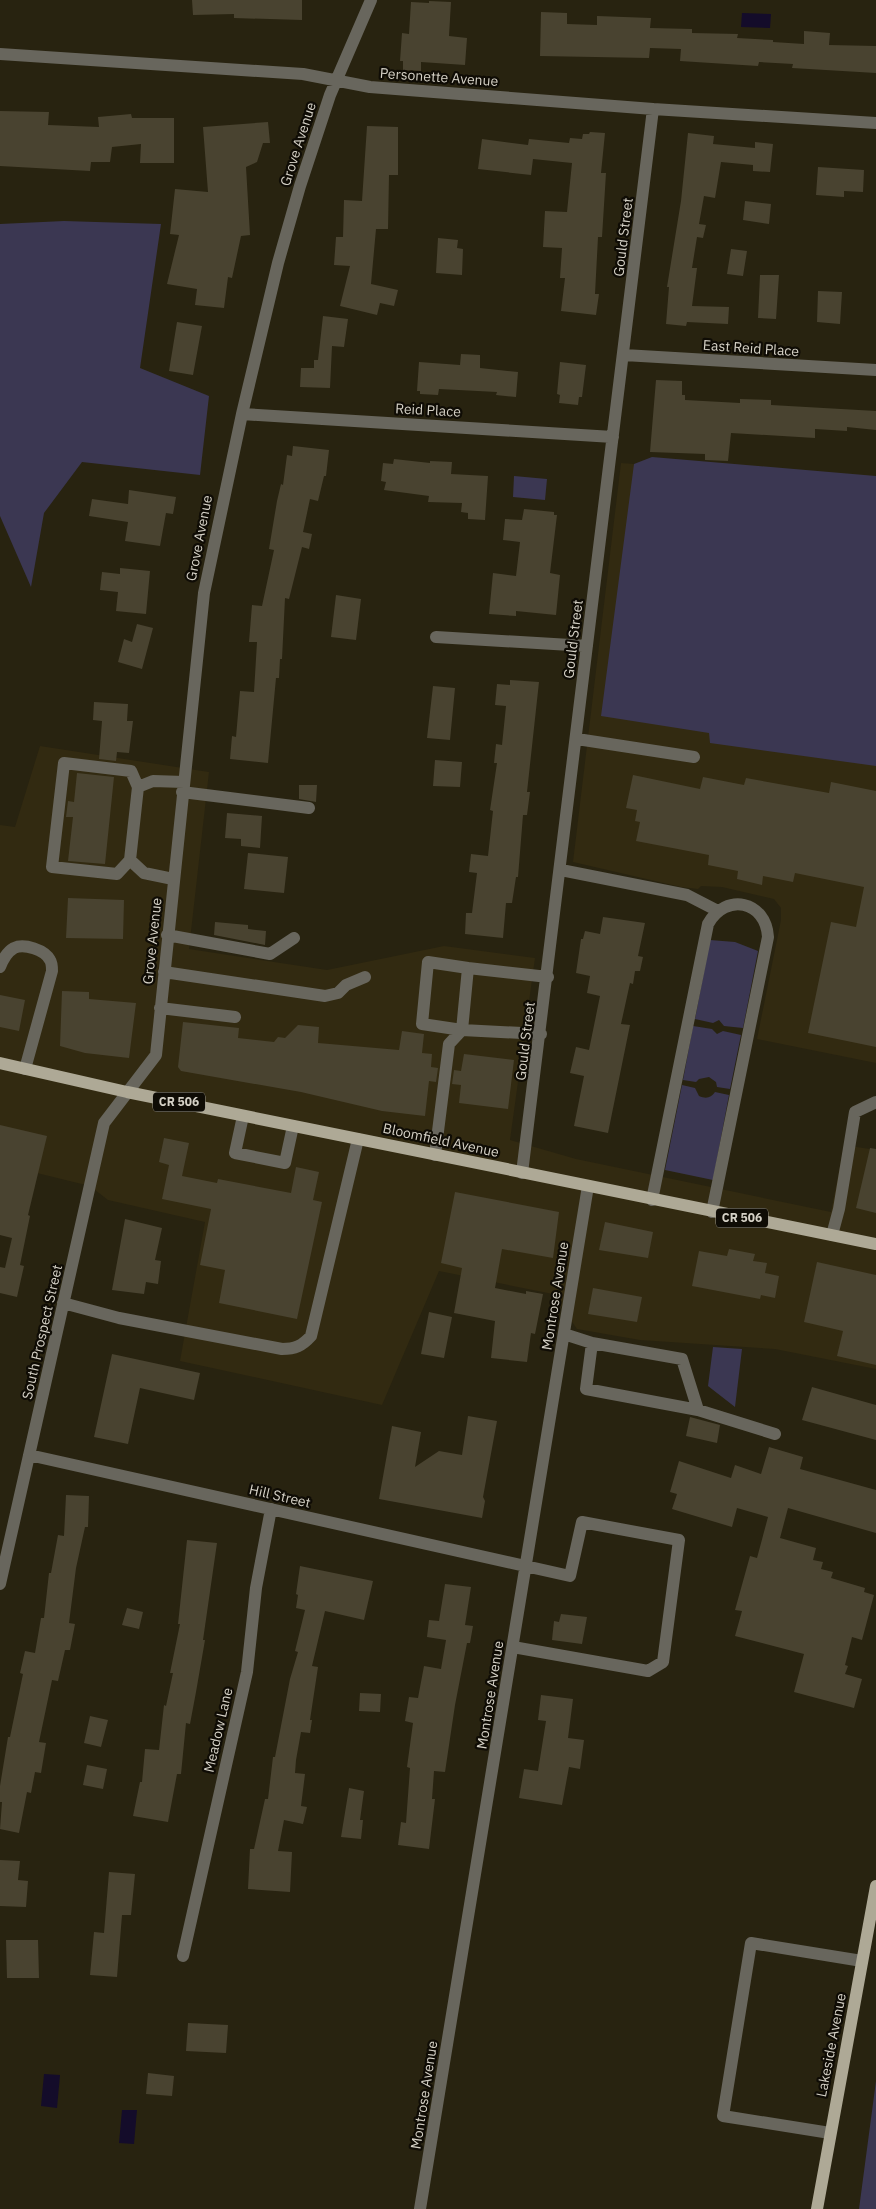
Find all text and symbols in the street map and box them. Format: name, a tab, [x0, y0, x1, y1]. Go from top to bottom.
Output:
street label: Personette Avenue	[379, 64, 499, 90]
street label: Grove Avenue	[276, 100, 320, 188]
street label: Gould Street	[609, 197, 637, 277]
street label: East Reid Place	[702, 336, 800, 360]
street label: Reid Place	[395, 399, 462, 421]
street label: Grove Avenue	[182, 493, 216, 582]
street label: Gould Street	[559, 599, 587, 679]
street label: Grove Avenue	[138, 896, 166, 985]
street label: Gould Street	[511, 1001, 539, 1081]
road number: CR 506	[153, 1092, 205, 1112]
street label: Bloomfield Avenue	[381, 1119, 501, 1161]
road number: CR 506	[716, 1208, 768, 1228]
street label: Montrose Avenue	[538, 1240, 573, 1352]
street label: South Prospect Street	[18, 1263, 66, 1401]
street label: Hill Street	[247, 1480, 313, 1512]
street label: Montrose Avenue	[473, 1639, 508, 1751]
street label: Meadow Lane	[199, 1685, 237, 1774]
street label: Lakeside Avenue	[812, 1991, 850, 2098]
street label: Montrose Avenue	[407, 2039, 442, 2151]

